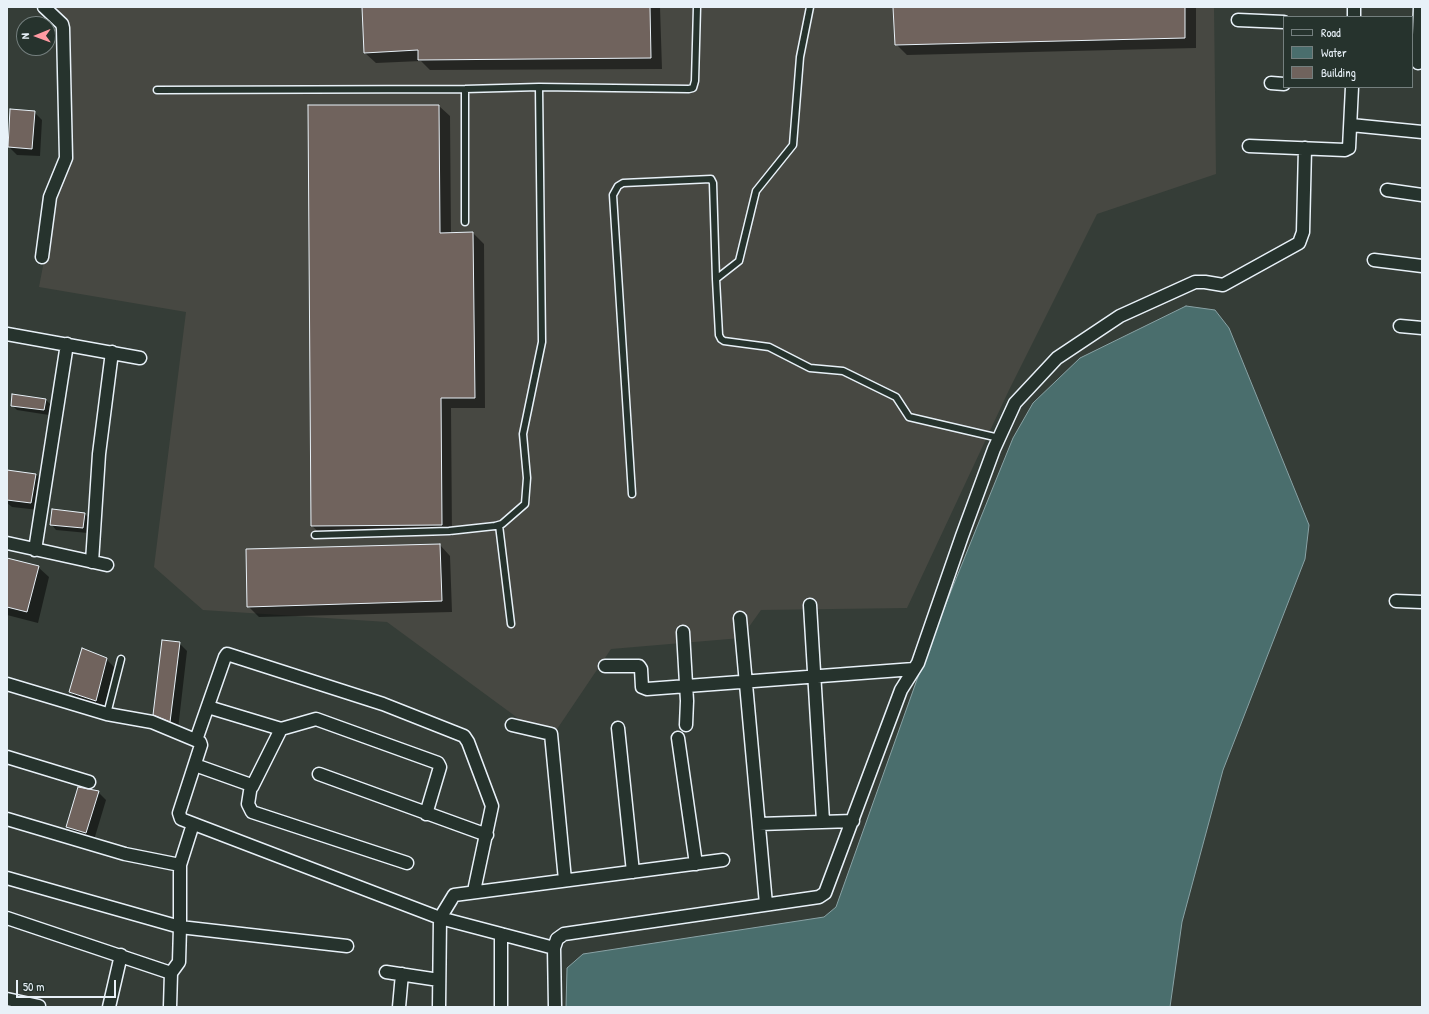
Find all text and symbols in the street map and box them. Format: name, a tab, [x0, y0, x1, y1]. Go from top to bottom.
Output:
north arrow	[16, 16, 56, 56]
legend	[1283, 16, 1413, 88]
text: Road	[1321, 24, 1341, 41]
text: N	[18, 33, 32, 39]
text: Water	[1321, 44, 1347, 61]
text: Building	[1321, 64, 1356, 81]
scale bar	[18, 972, 118, 998]
text: 50 m	[23, 978, 44, 995]

